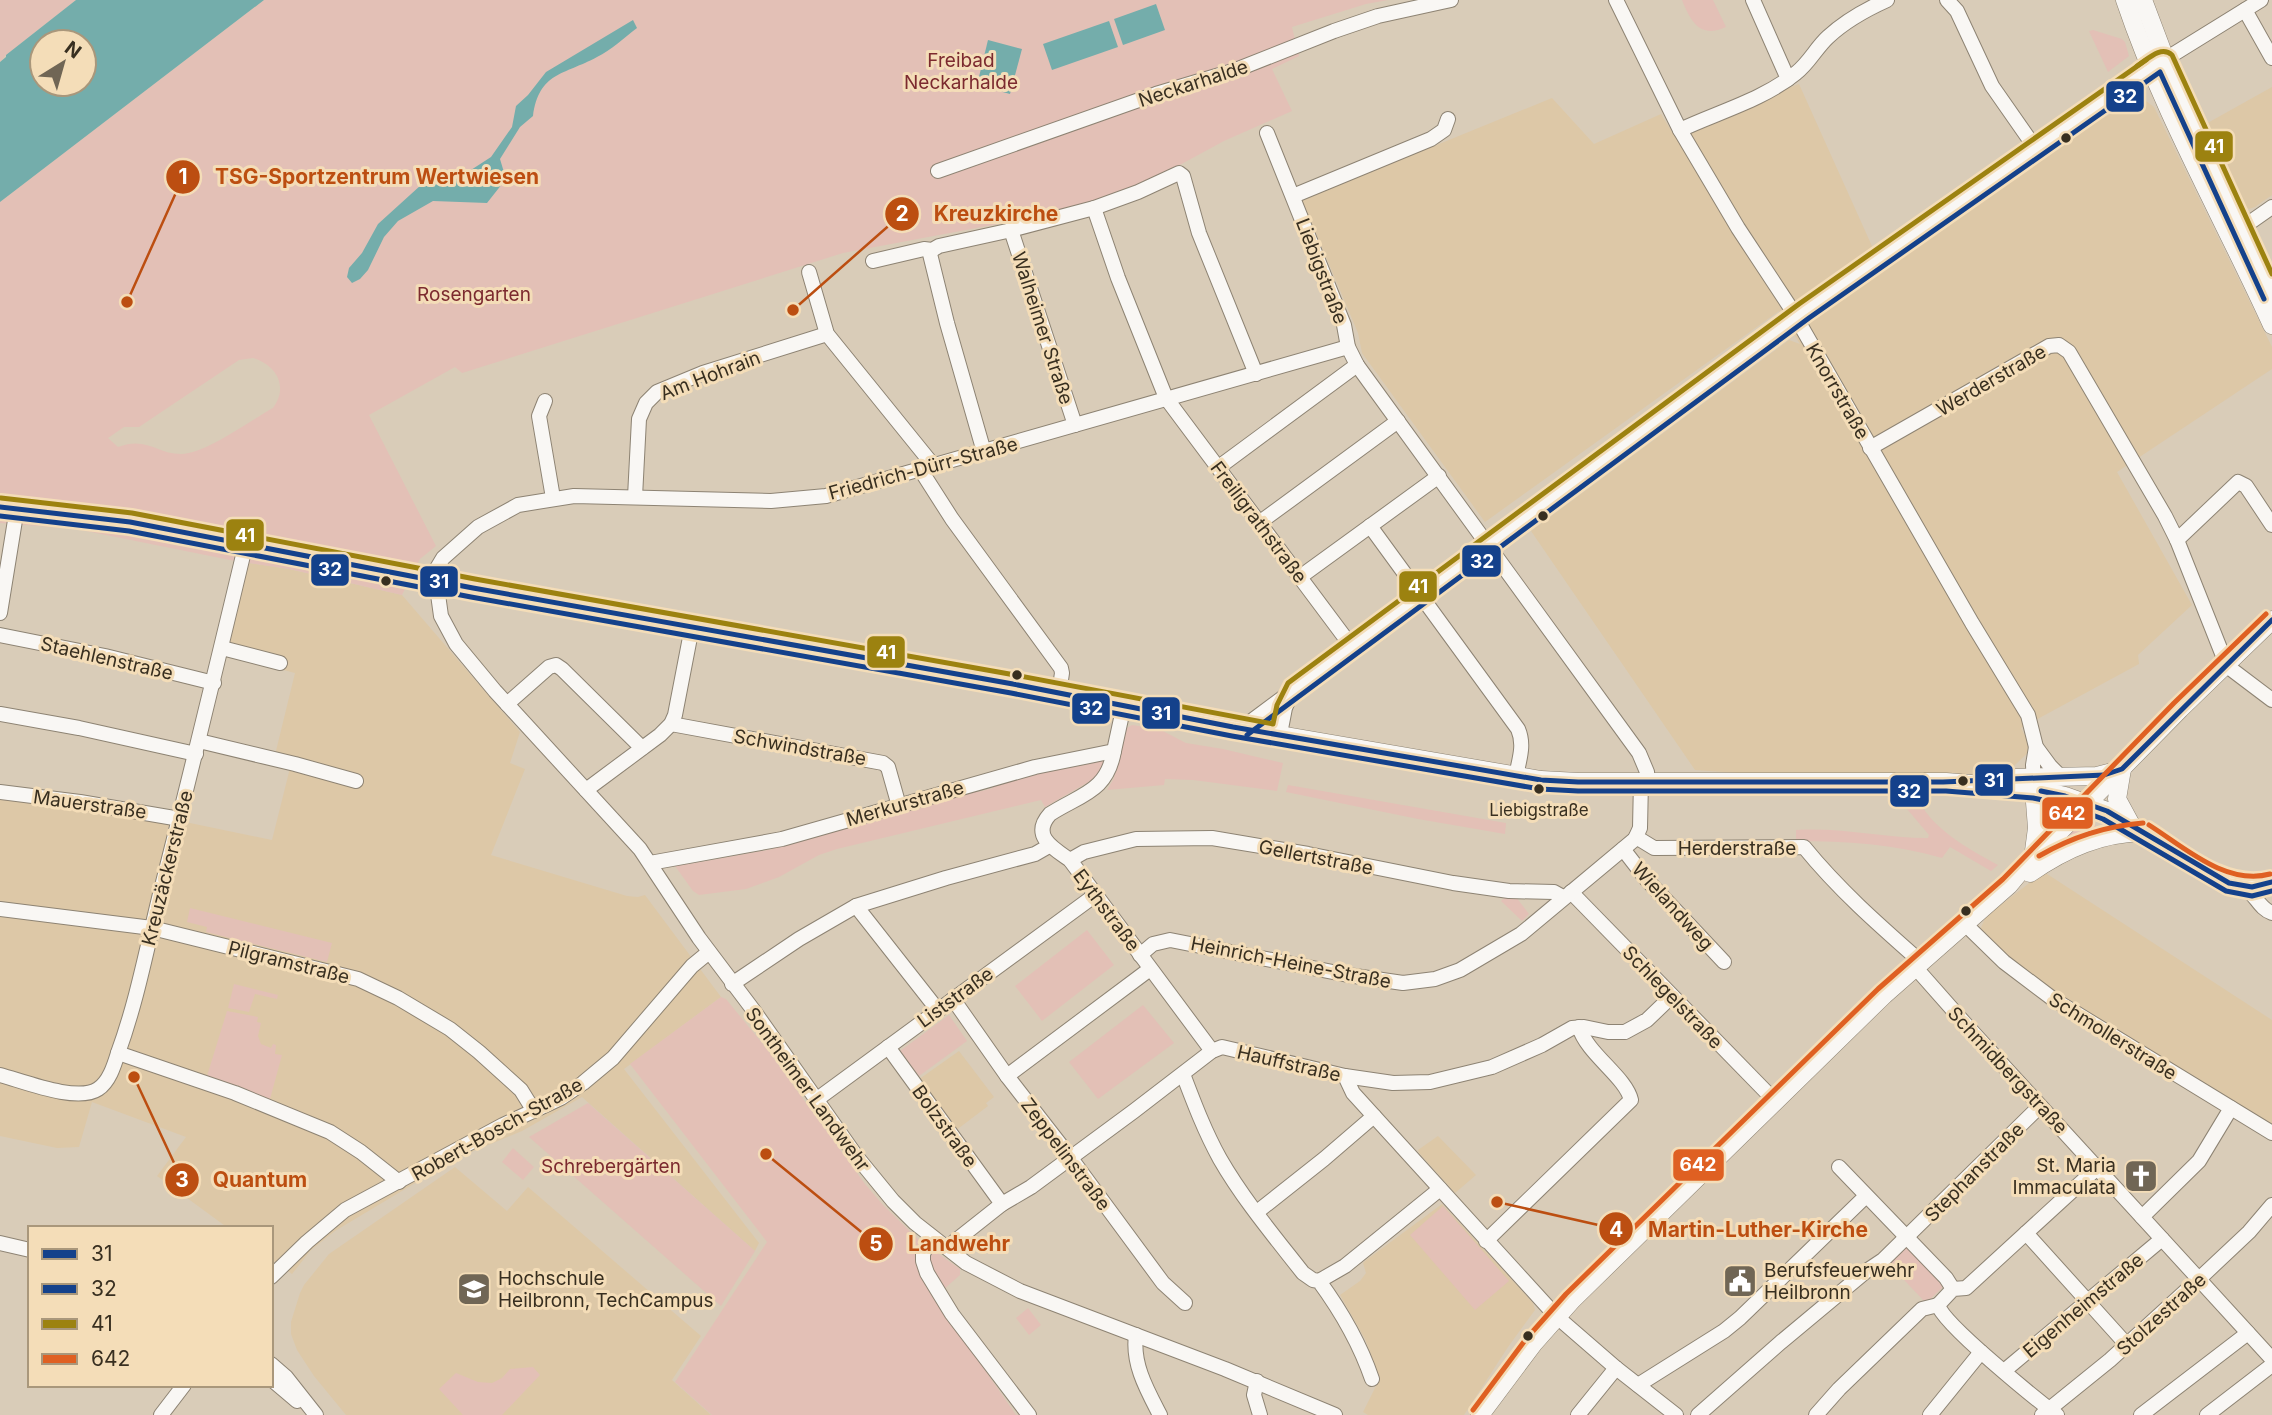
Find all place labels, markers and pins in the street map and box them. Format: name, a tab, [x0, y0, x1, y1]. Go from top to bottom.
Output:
unlabelled marker	[2059, 131, 2073, 145]
callout: TSG-Sportzentrum Wertwiesen	[166, 156, 553, 198]
callout: Kreuzkirche	[884, 193, 1072, 235]
unlabelled marker	[1536, 509, 1550, 523]
unlabelled marker	[379, 574, 393, 588]
unlabelled marker	[1010, 668, 1024, 682]
unlabelled marker	[1956, 774, 1970, 788]
marker: Liebigstraße	[1532, 782, 1546, 796]
place label: Liebigstraße	[1489, 800, 1589, 820]
unlabelled marker	[1959, 904, 1973, 918]
place label: St. Maria Immaculata	[2013, 1154, 2116, 1199]
church icon: St. Maria Immaculata	[2122, 1157, 2160, 1195]
callout: Quantum	[164, 1159, 322, 1201]
callout: Martin-Luther-Kirche	[1599, 1208, 1882, 1250]
callout: Landwehr	[859, 1223, 1024, 1265]
place label: Berufsfeuerwehr Heilbronn	[1764, 1259, 1914, 1304]
public building icon: Berufsfeuerwehr Heilbronn	[1721, 1262, 1759, 1300]
place label: Hochschule Heilbronn, TechCampus	[498, 1267, 714, 1312]
school or university icon: Hochschule Heilbronn, TechCampus	[455, 1270, 493, 1308]
unlabelled marker	[1521, 1329, 1535, 1343]

